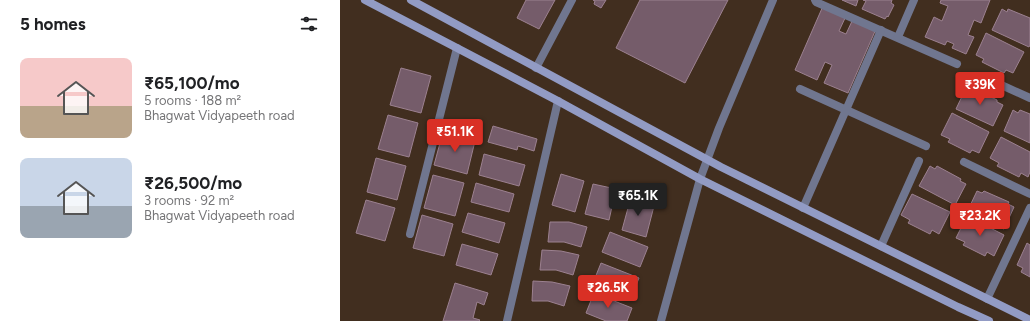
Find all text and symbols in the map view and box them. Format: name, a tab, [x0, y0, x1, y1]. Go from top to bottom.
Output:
icon: filters	[298, 13, 320, 35]
text: 5 homes	[20, 14, 86, 34]
pin: ₹39K	[956, 72, 1004, 106]
text: ₹65,100/mo	[144, 73, 240, 93]
icon: home	[52, 74, 100, 122]
text: ₹39K	[964, 77, 996, 92]
text: 5 rooms · 188 m²	[144, 93, 241, 108]
text: Bhagwat Vidyapeeth road	[144, 108, 295, 123]
pin: ₹51.1K	[422, 119, 488, 153]
text: ₹51.1K	[436, 124, 474, 139]
text: ₹26,500/mo	[144, 173, 242, 193]
icon: home	[52, 174, 100, 222]
pin: ₹65.1K	[605, 183, 671, 217]
text: ₹65.1K	[618, 188, 658, 203]
text: 3 rooms · 92 m²	[144, 193, 234, 208]
pin: ₹23.2K	[947, 203, 1013, 237]
text: Bhagwat Vidyapeeth road	[144, 208, 295, 223]
text: ₹23.2K	[959, 208, 1001, 223]
pin: ₹26.5K	[575, 275, 641, 309]
text: ₹26.5K	[587, 280, 629, 295]

